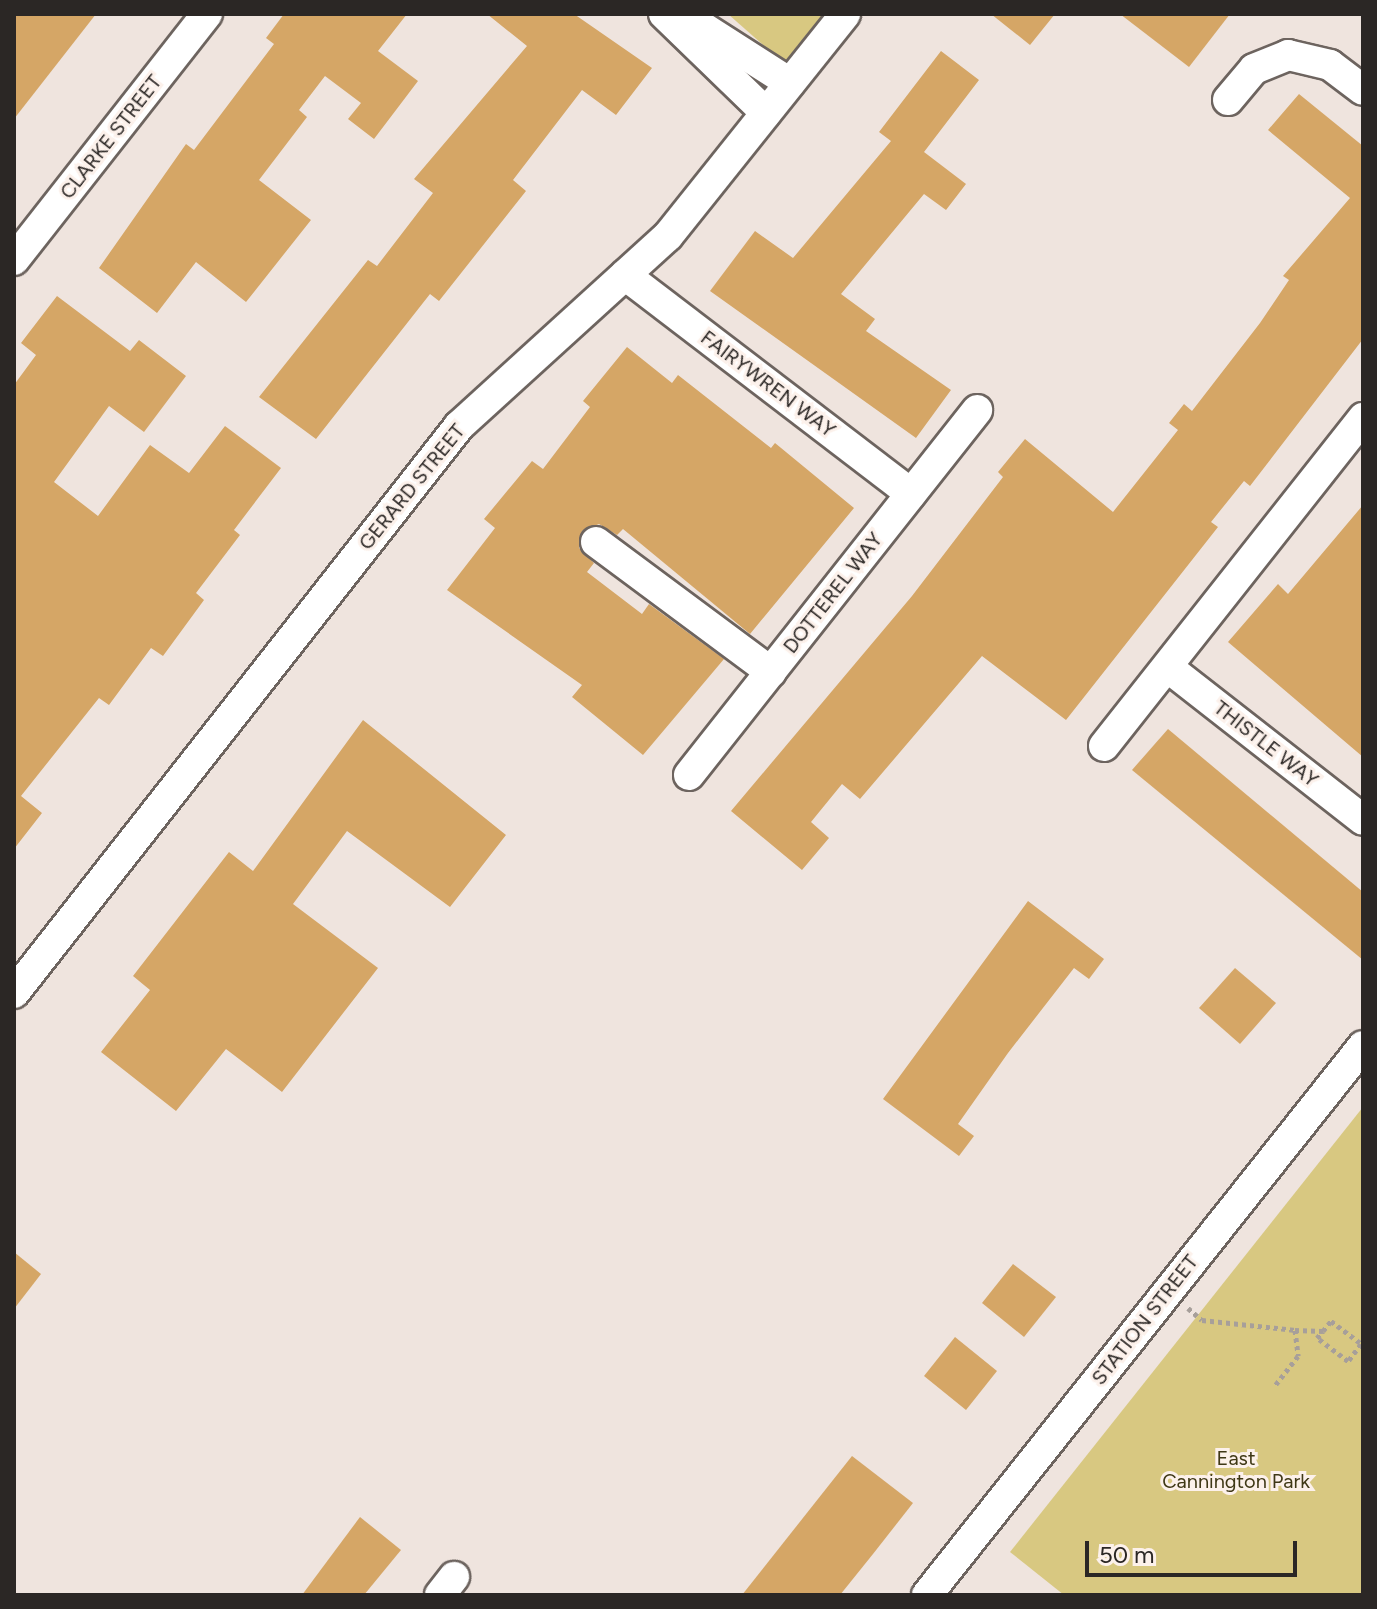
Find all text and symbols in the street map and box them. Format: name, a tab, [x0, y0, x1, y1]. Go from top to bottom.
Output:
street label: CLARKE STREET	[55, 70, 167, 204]
street label: FAIRYWREN WAY	[696, 326, 840, 442]
street label: GERARD STREET	[354, 419, 470, 555]
street label: DOTTEREL WAY	[778, 528, 888, 658]
street label: THISTLE WAY	[1209, 696, 1323, 792]
street label: STATION STREET	[1087, 1250, 1203, 1390]
park label: East Cannington Park	[1162, 1446, 1310, 1493]
scale bar	[1089, 1525, 1301, 1575]
text: 50 m	[1099, 1540, 1155, 1569]

